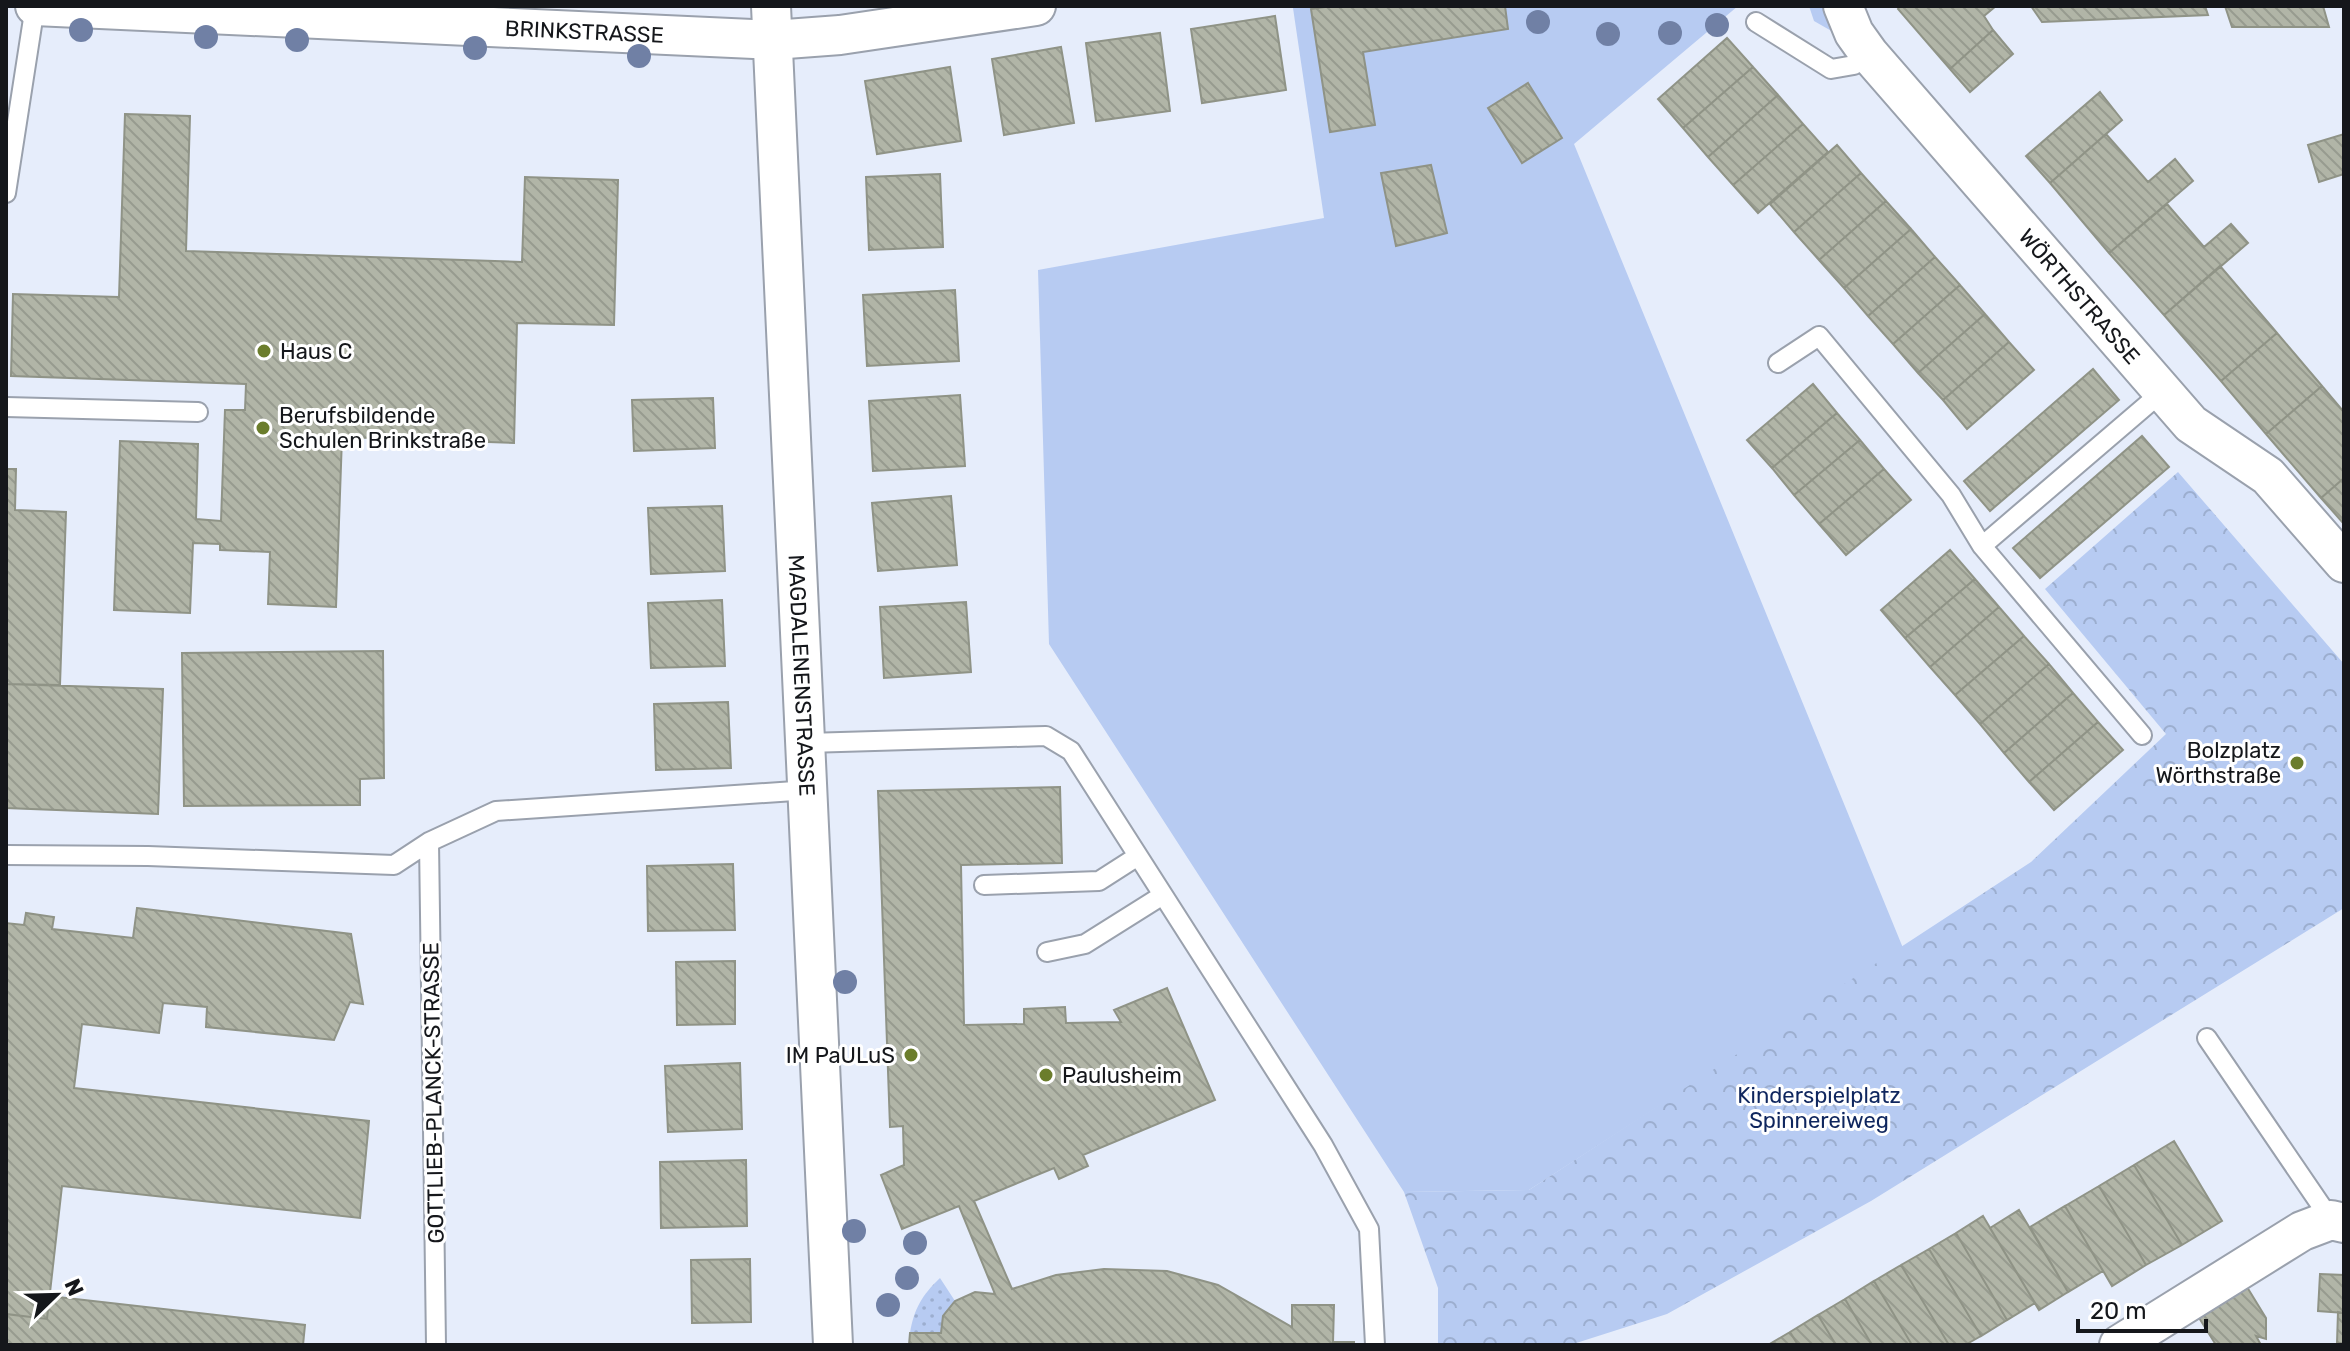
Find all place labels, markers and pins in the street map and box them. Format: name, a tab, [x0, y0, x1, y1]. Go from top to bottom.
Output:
place label: Haus C	[280, 338, 352, 365]
marker: Haus C	[255, 342, 273, 360]
place label: Berufsbildende Schulen Brinkstraße	[279, 402, 486, 454]
marker: Berufsbildende Schulen Brinkstraße	[254, 419, 272, 437]
place label: Bolzplatz Wörthstraße	[2155, 737, 2281, 789]
marker: Bolzplatz Wörthstraße	[2288, 754, 2306, 772]
place label: IM PaULuS	[786, 1042, 895, 1069]
marker: IM PaULuS	[902, 1046, 920, 1064]
place label: Paulusheim	[1062, 1062, 1182, 1089]
marker: Paulusheim	[1037, 1066, 1055, 1084]

